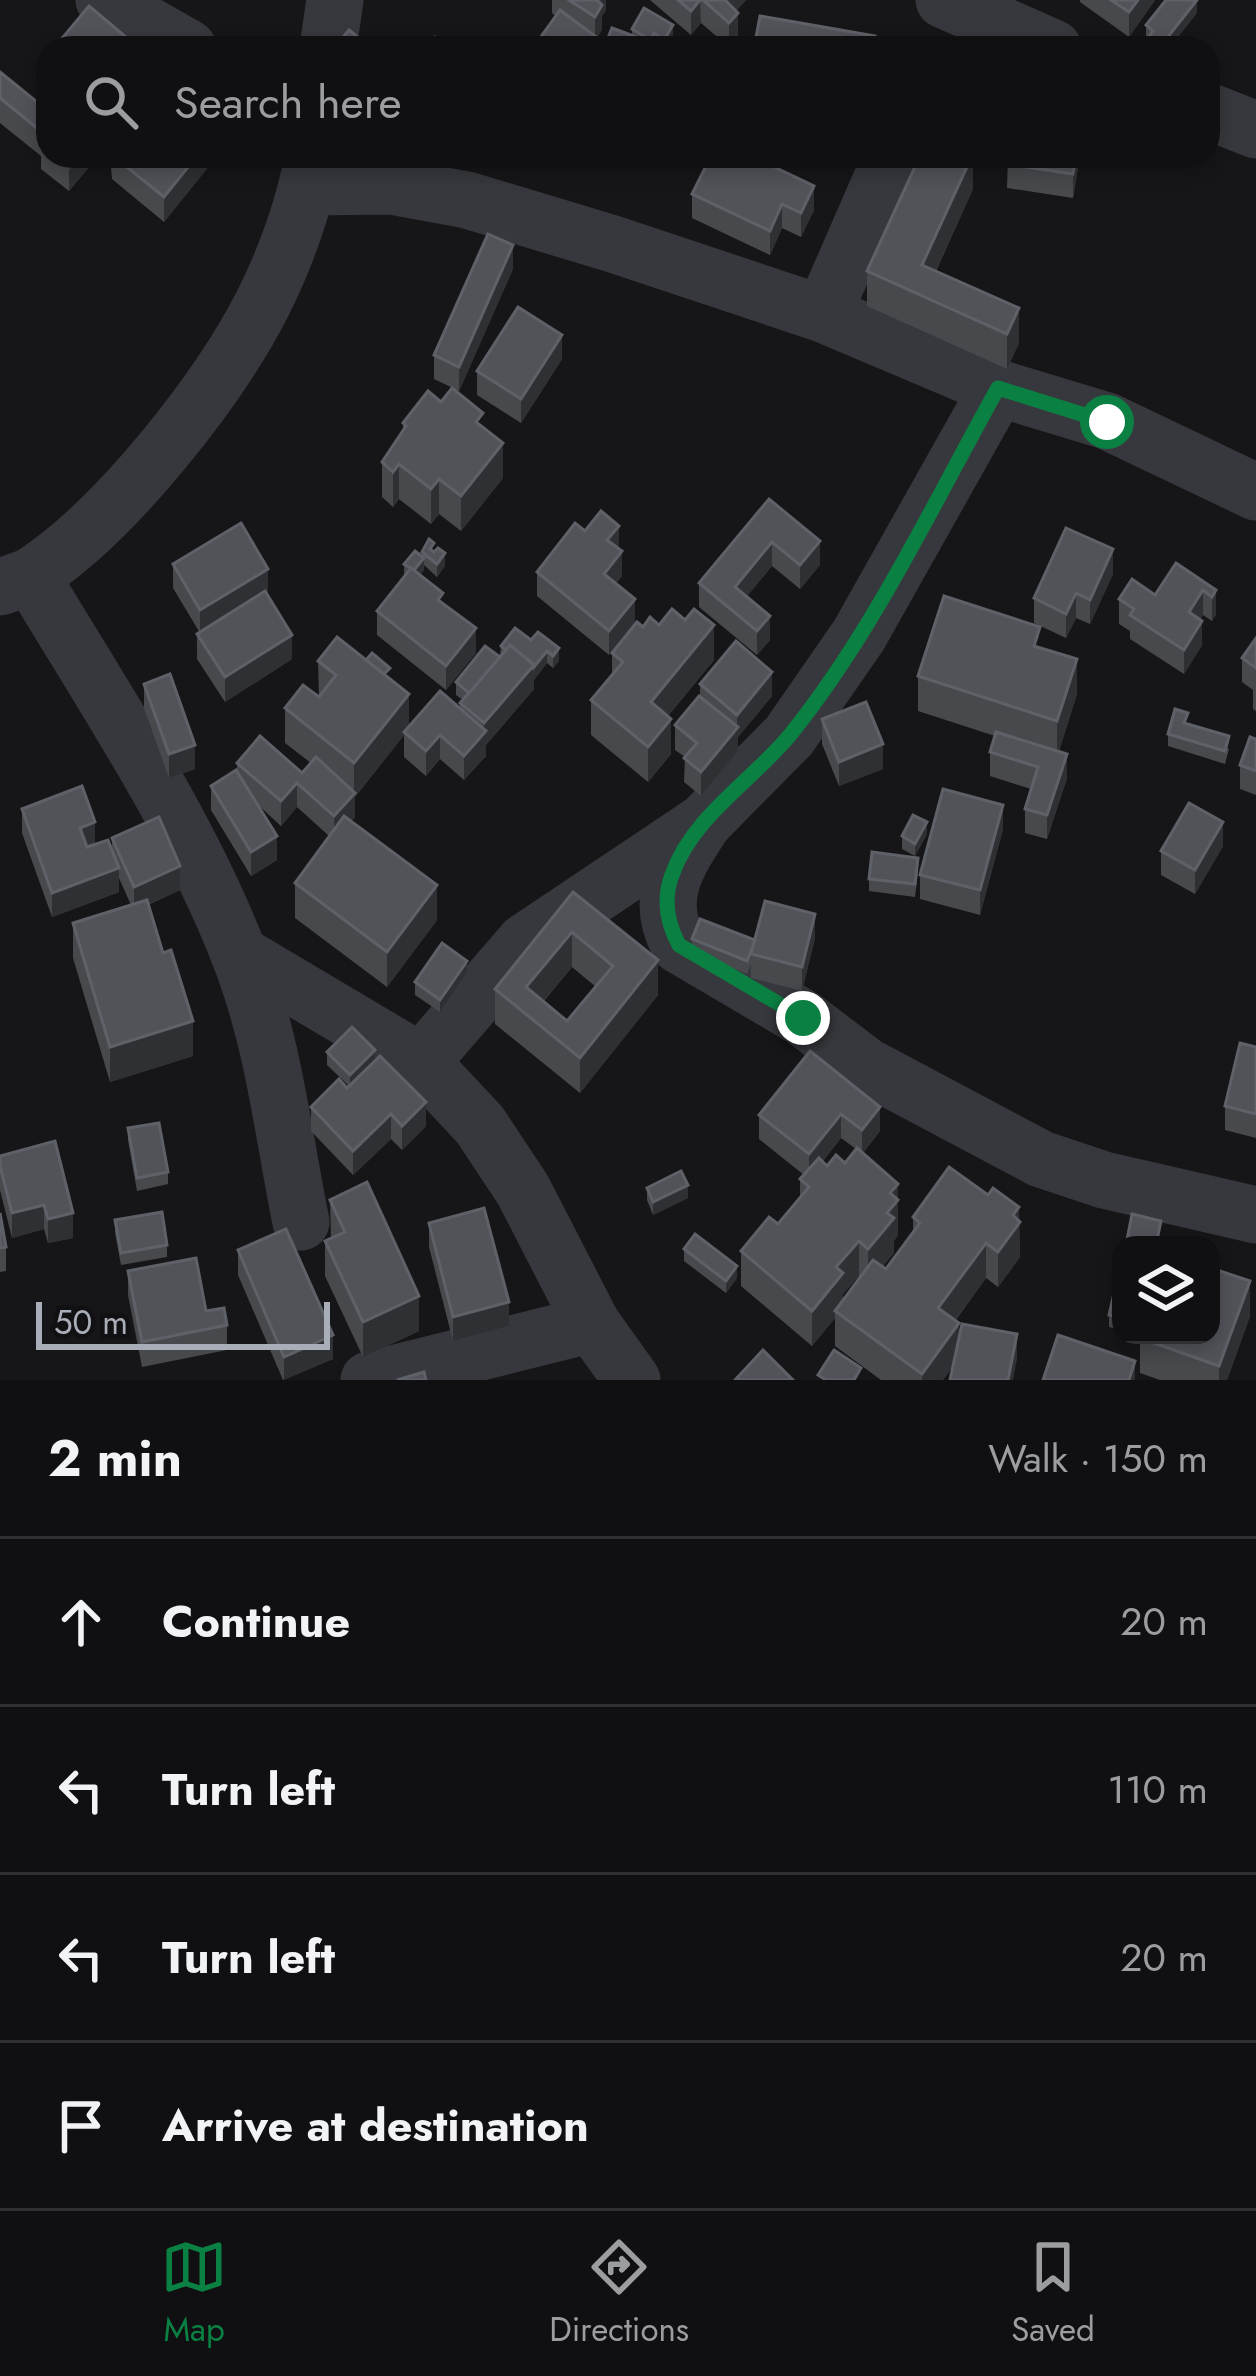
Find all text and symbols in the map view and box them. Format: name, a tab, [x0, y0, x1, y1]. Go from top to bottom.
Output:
search box	[36, 36, 1220, 168]
icon: search	[78, 69, 144, 135]
text: Search here	[174, 70, 402, 135]
route start	[1080, 395, 1134, 449]
route end	[776, 991, 830, 1045]
map controls	[1112, 1236, 1220, 1344]
button: layers	[1112, 1236, 1220, 1344]
scale bar	[36, 1296, 330, 1349]
text: 50 m	[54, 1299, 128, 1346]
text: 2 min	[48, 1421, 182, 1495]
text: Walk · 150 m	[988, 1430, 1208, 1487]
icon: ahead	[48, 1589, 114, 1655]
text: Continue	[162, 1589, 350, 1654]
text: 20 m	[1120, 1593, 1208, 1650]
icon: left	[48, 1757, 114, 1823]
text: Turn left	[162, 1757, 335, 1822]
text: 110 m	[1107, 1761, 1208, 1818]
icon: left	[48, 1925, 114, 1991]
text: Turn left	[162, 1925, 335, 1990]
text: 20 m	[1120, 1929, 1208, 1986]
icon: arrive	[48, 2093, 114, 2159]
text: Arrive at destination	[162, 2093, 589, 2158]
tab: Map	[161, 2234, 227, 2353]
tab: Directions	[549, 2234, 689, 2353]
tab: Saved	[1011, 2234, 1095, 2353]

